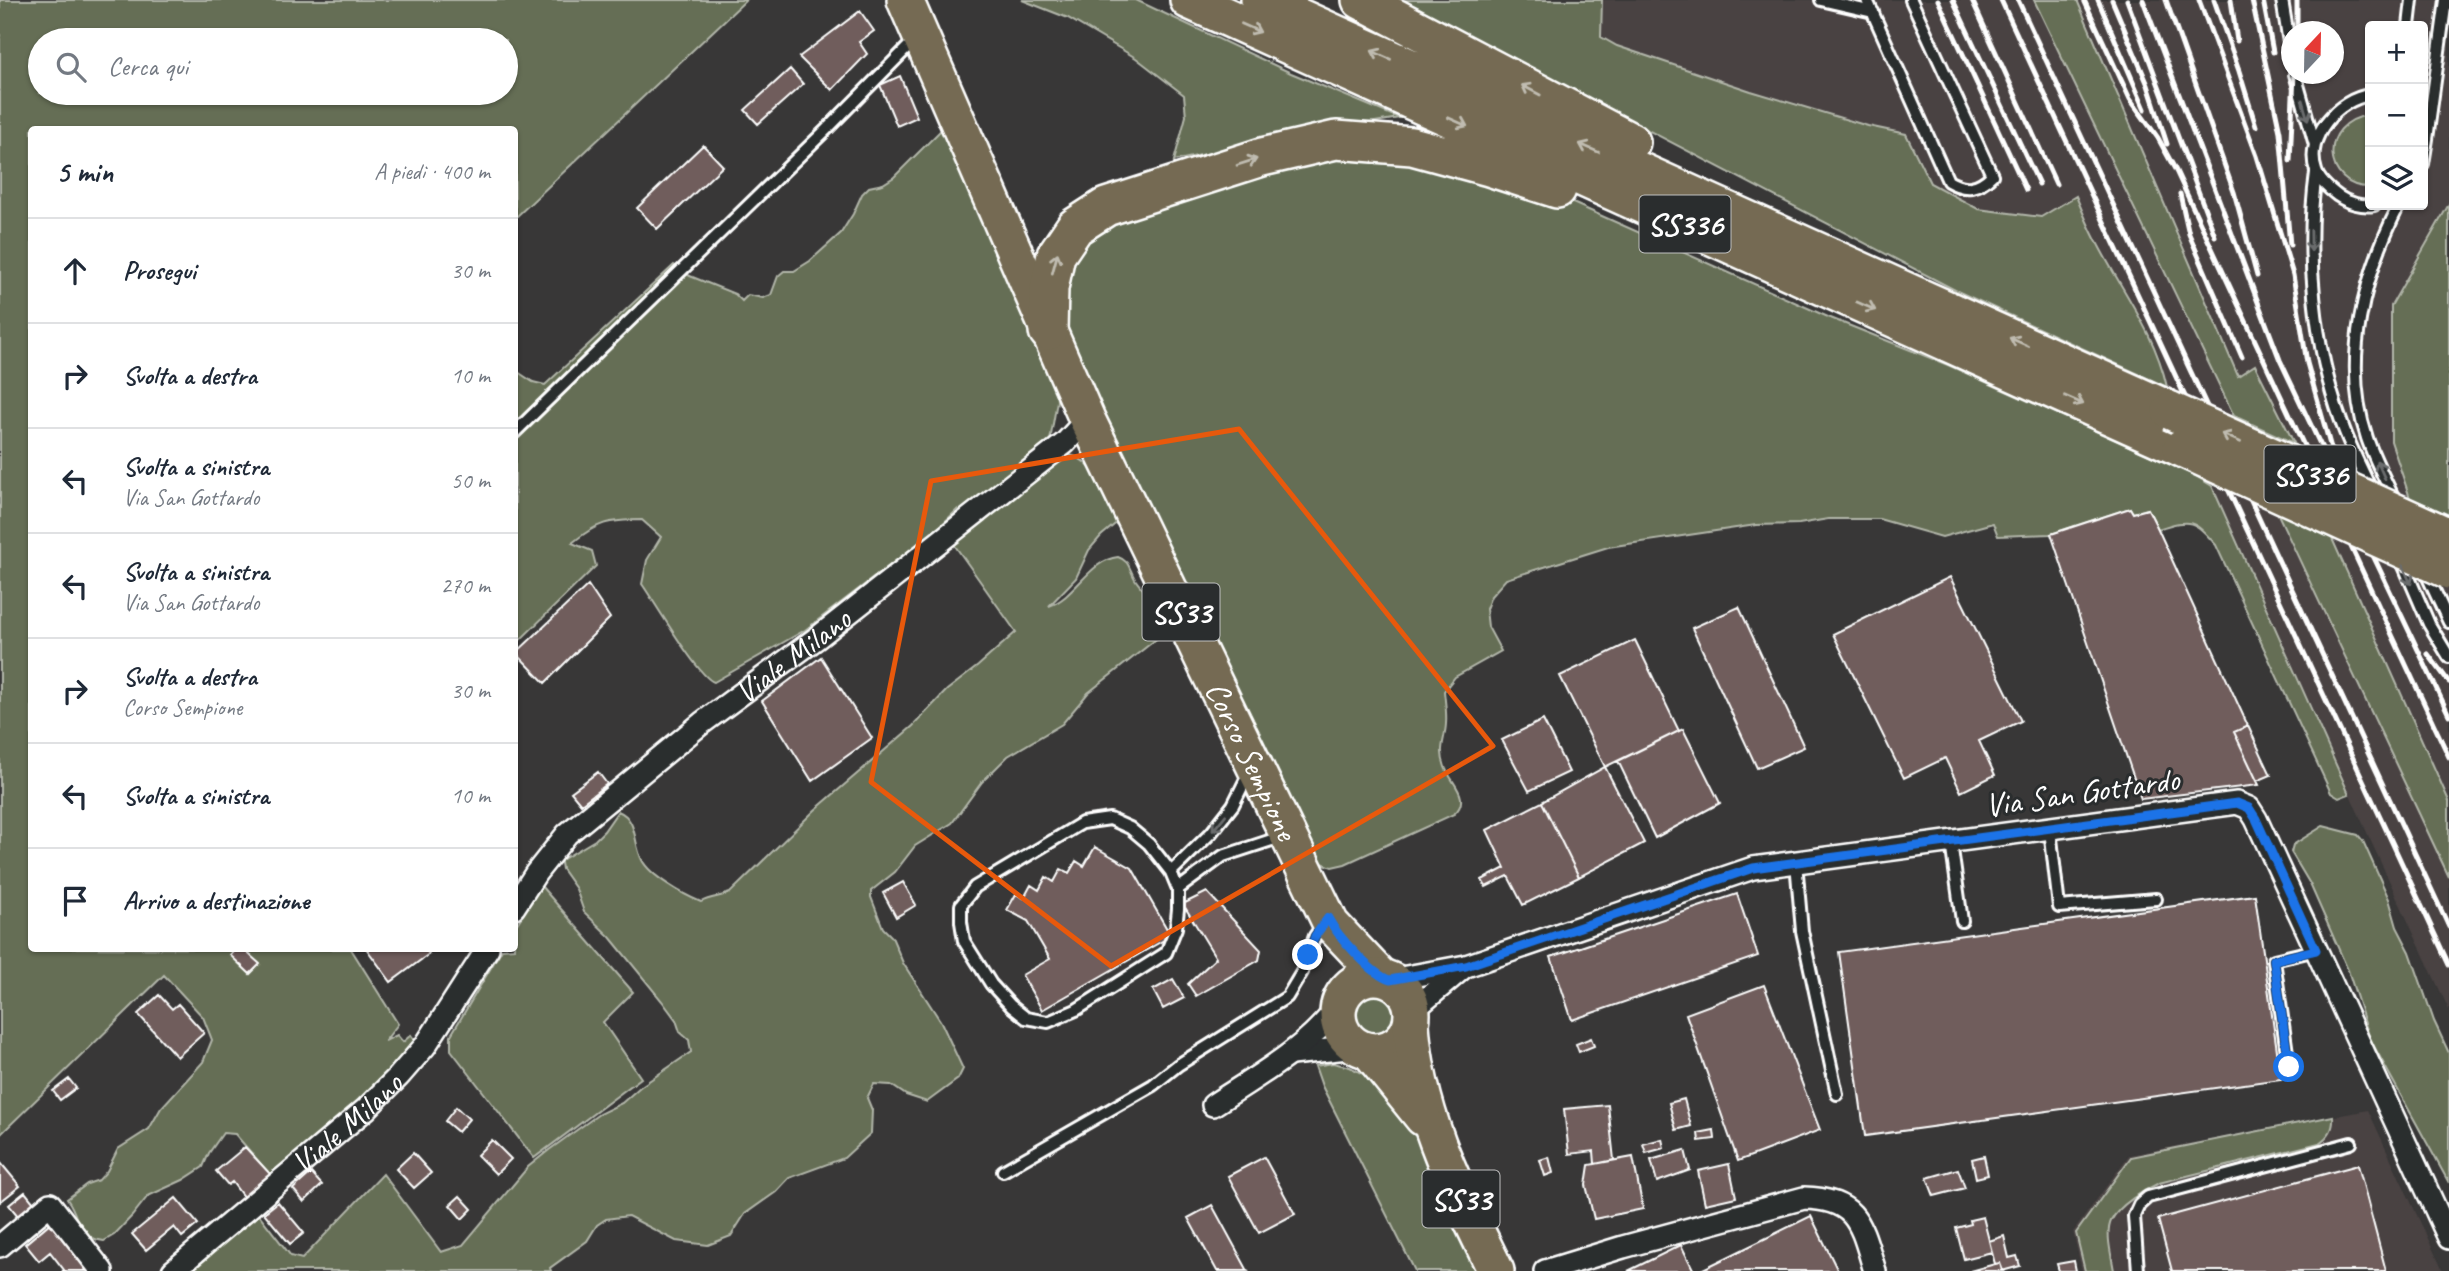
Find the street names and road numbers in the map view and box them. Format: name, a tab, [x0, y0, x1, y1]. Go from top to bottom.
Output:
road number: SS336	[1640, 196, 1730, 252]
road number: SS336	[2264, 446, 2356, 502]
road number: SS33	[1142, 584, 1220, 640]
street label: Viale Milano	[726, 597, 861, 713]
street label: Corso Sempione	[1196, 674, 1309, 849]
street label: Via San Gottardo	[1982, 757, 2183, 826]
street label: Viale Milano	[282, 1062, 413, 1184]
road number: SS33	[1422, 1170, 1500, 1228]

